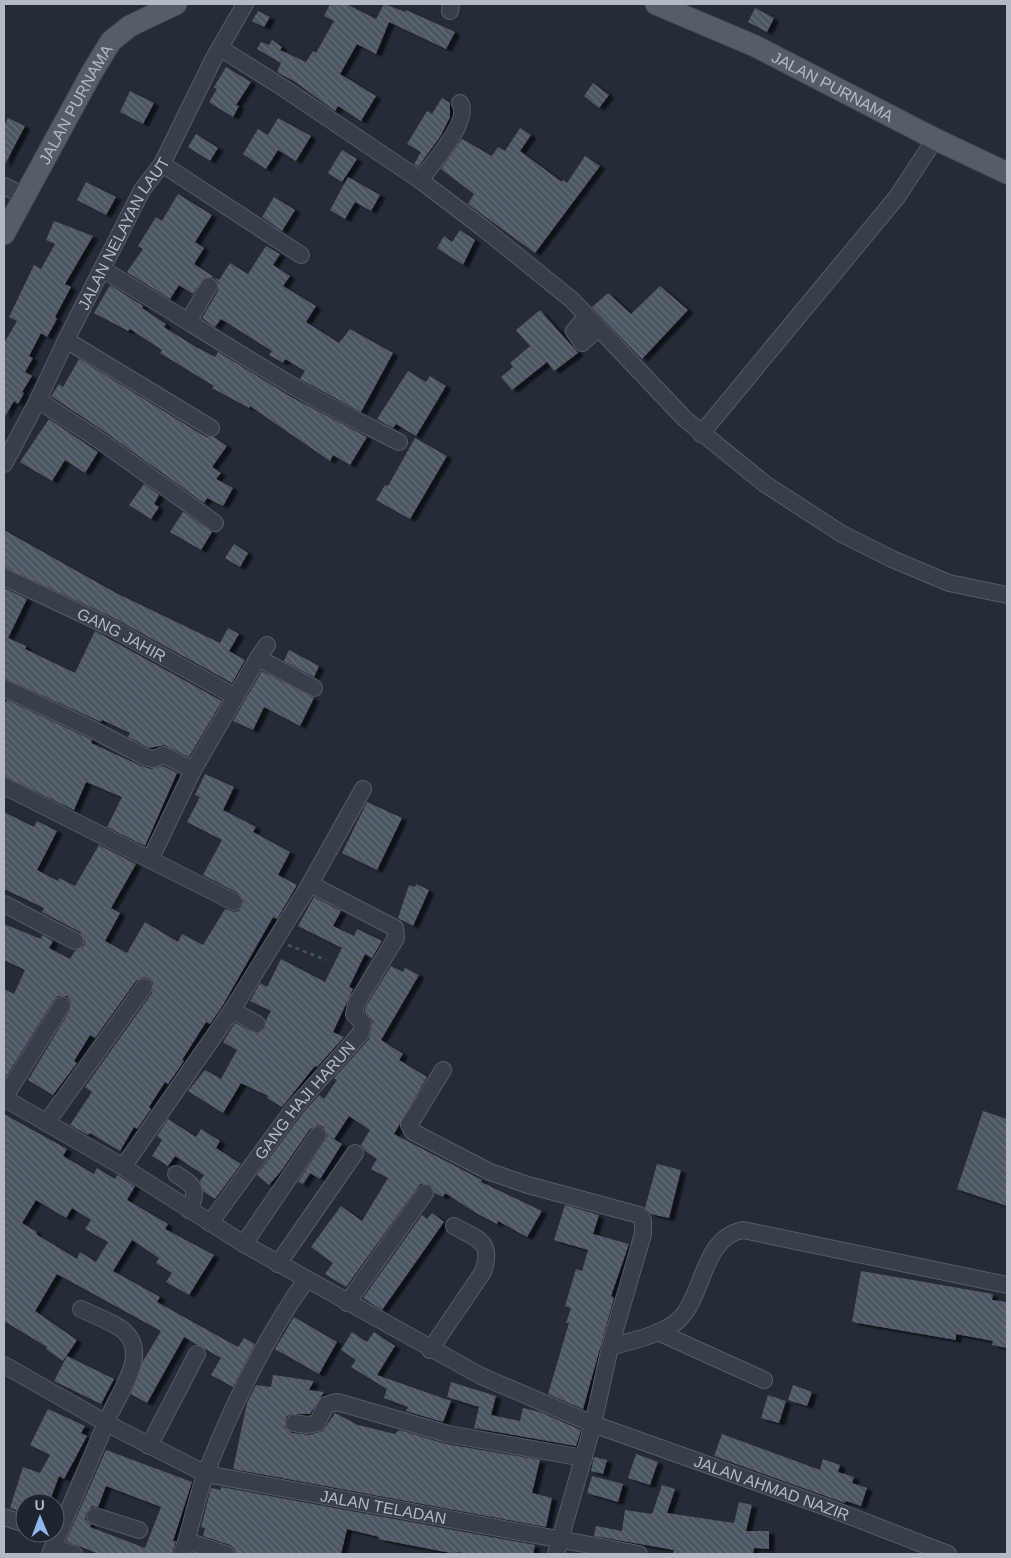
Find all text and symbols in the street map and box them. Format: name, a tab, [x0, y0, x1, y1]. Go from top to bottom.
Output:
street label: JALAN PURNAMA	[36, 41, 116, 167]
street label: JALAN PURNAMA	[769, 48, 896, 125]
street label: JALAN NELAYAN LAUT	[75, 155, 173, 313]
street label: GANG JAHIR	[74, 605, 169, 665]
street label: GANG HAJI HARUN	[251, 1038, 358, 1163]
street label: JALAN AHMAD NAZIR	[692, 1453, 852, 1524]
street label: JALAN TELADAN	[319, 1487, 448, 1527]
north arrow	[15, 1493, 65, 1543]
text: U	[35, 1497, 45, 1513]

